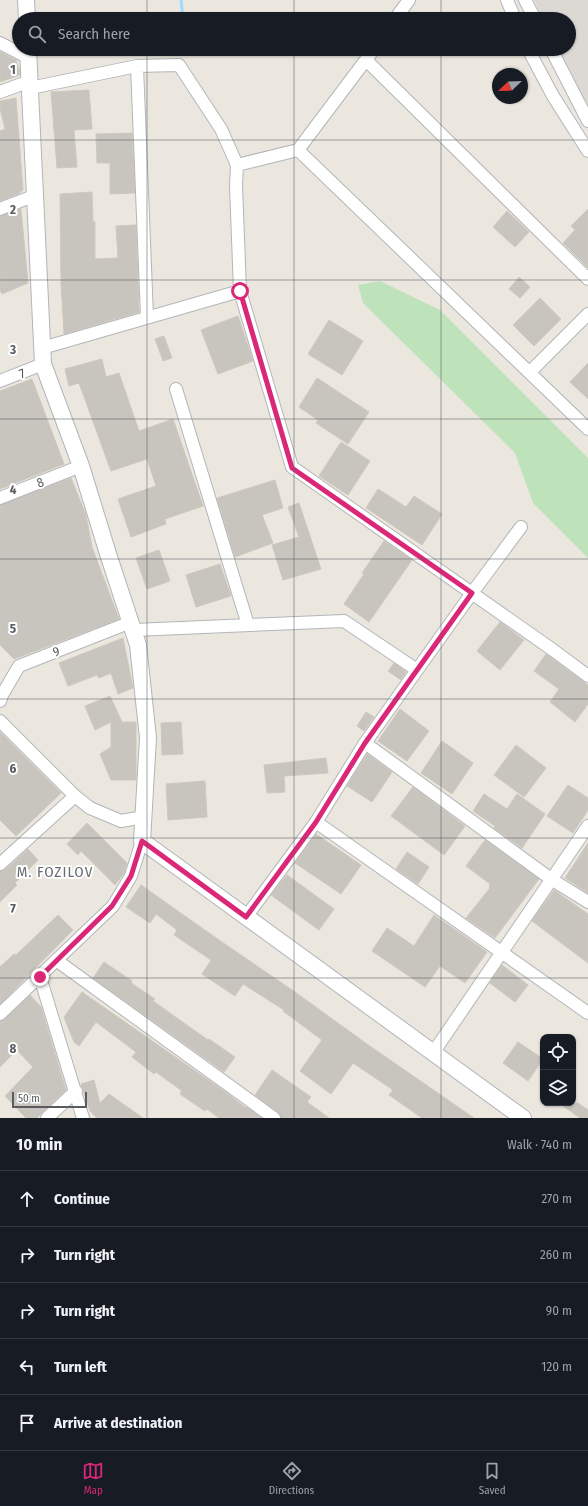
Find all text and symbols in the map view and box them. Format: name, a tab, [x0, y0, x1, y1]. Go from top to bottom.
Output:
search box	[12, 12, 576, 56]
icon: search	[26, 23, 48, 45]
text: Search here	[58, 25, 130, 43]
text: 1	[10, 62, 16, 77]
north arrow	[492, 68, 528, 104]
text: 2	[9, 202, 16, 217]
route start	[231, 282, 249, 300]
text: 3	[9, 342, 16, 357]
street label: 7	[17, 366, 27, 381]
street label: 8	[34, 474, 46, 491]
text: 4	[10, 482, 17, 497]
text: 5	[10, 621, 16, 636]
street label: 9	[50, 643, 62, 660]
text: 6	[10, 761, 17, 776]
district label: M. FOZILOV	[17, 863, 93, 881]
text: 7	[10, 901, 16, 916]
route end	[31, 968, 49, 986]
map controls	[540, 1034, 576, 1106]
button: locate	[540, 1034, 576, 1070]
text: 8	[10, 1041, 17, 1056]
button: layers	[540, 1070, 576, 1106]
scale bar	[12, 1090, 87, 1109]
text: 50 m	[18, 1092, 40, 1105]
text: 10 min	[16, 1134, 62, 1155]
text: Walk · 740 m	[507, 1137, 572, 1152]
icon: ahead	[16, 1188, 38, 1210]
text: Continue	[54, 1190, 110, 1208]
text: 270 m	[541, 1191, 572, 1206]
icon: right	[16, 1244, 38, 1266]
text: Turn right	[54, 1246, 115, 1264]
text: 260 m	[540, 1247, 572, 1262]
icon: right	[16, 1300, 38, 1322]
text: Turn right	[54, 1302, 115, 1320]
text: 90 m	[546, 1303, 572, 1318]
icon: left	[16, 1356, 38, 1378]
text: Turn left	[54, 1358, 107, 1376]
text: 120 m	[541, 1359, 572, 1374]
icon: arrive	[16, 1412, 38, 1434]
text: Arrive at destination	[54, 1414, 182, 1432]
tab: Map	[82, 1460, 104, 1497]
tab: Directions	[269, 1460, 314, 1497]
tab: Saved	[479, 1460, 506, 1497]

